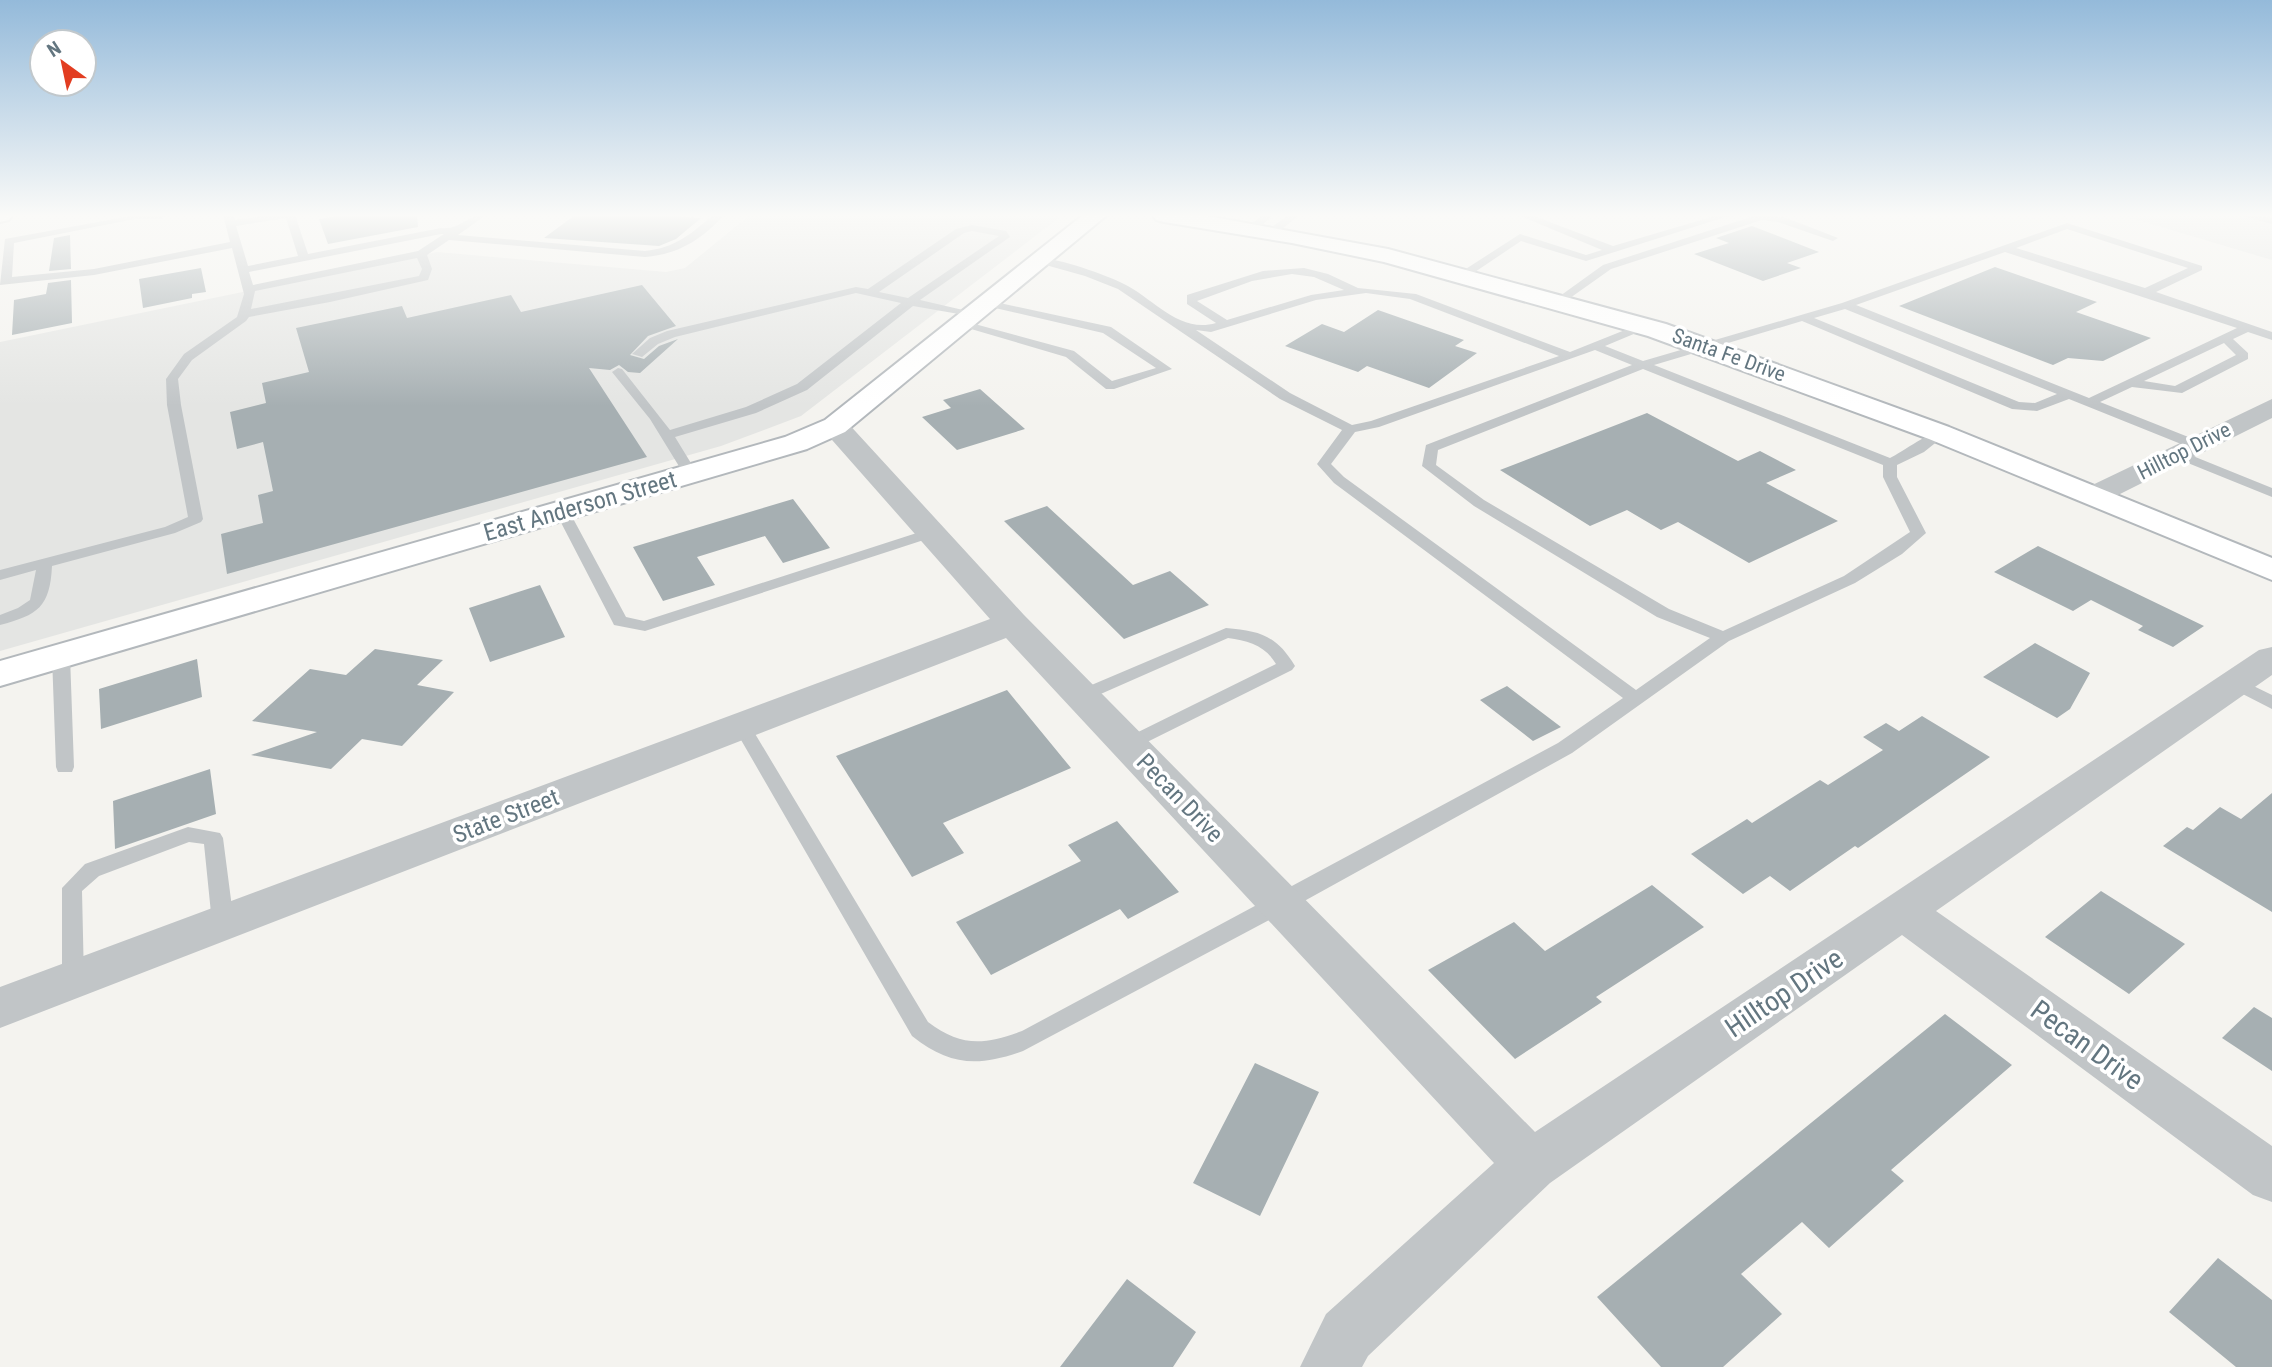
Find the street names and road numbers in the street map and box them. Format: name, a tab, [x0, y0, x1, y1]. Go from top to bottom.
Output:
street label: Santa Fe Drive	[1669, 323, 1789, 387]
street label: Hilltop Drive	[2134, 417, 2235, 485]
street label: East Anderson Street	[480, 465, 680, 547]
street label: Pecan Drive	[1131, 748, 1229, 848]
street label: State Street	[449, 783, 563, 849]
street label: Hilltop Drive	[1719, 942, 1849, 1044]
street label: Pecan Drive	[2024, 993, 2150, 1097]

